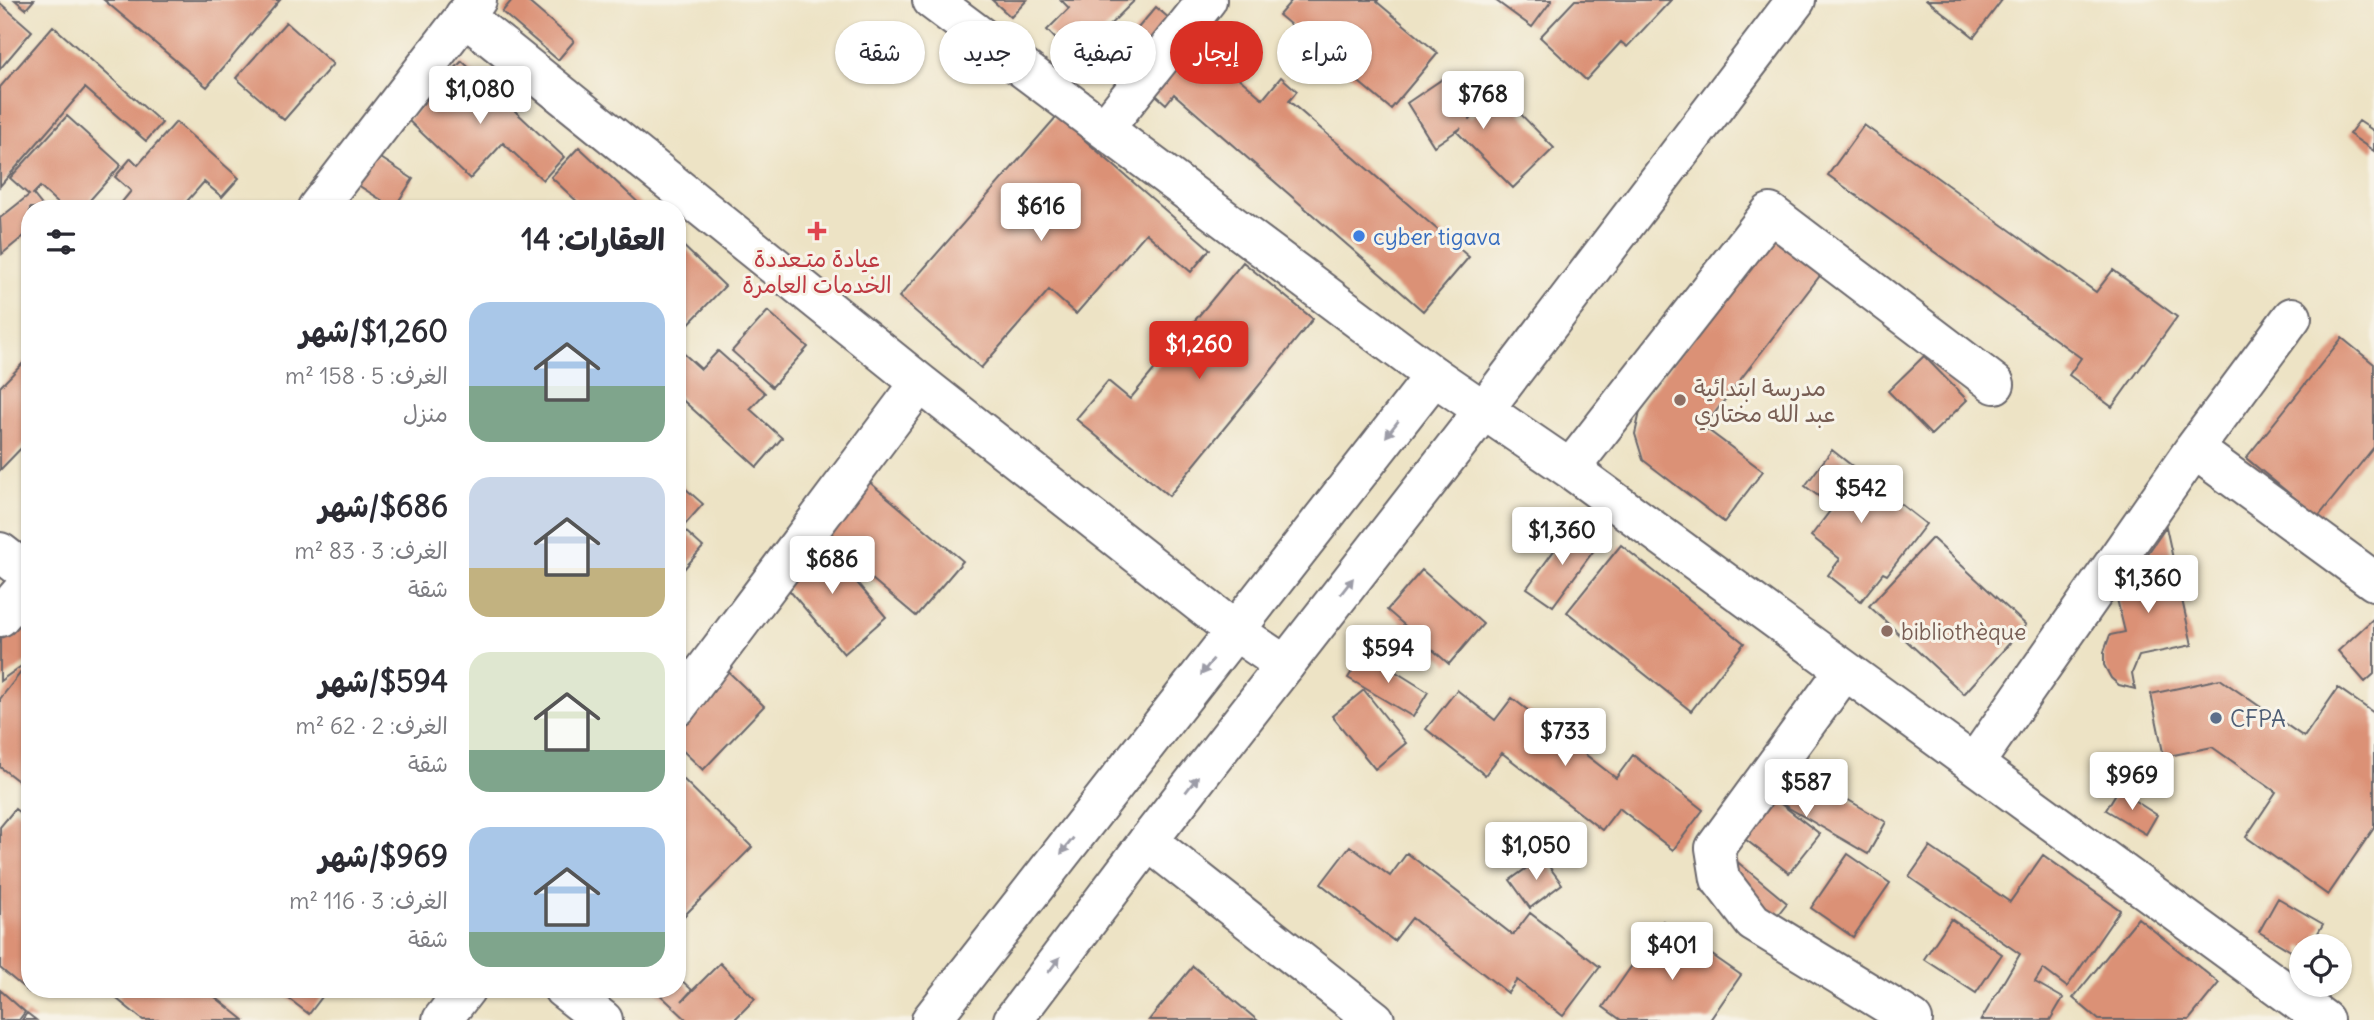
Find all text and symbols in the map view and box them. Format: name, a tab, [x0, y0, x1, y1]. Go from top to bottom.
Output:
chip: شقة	[835, 21, 925, 84]
chip: جديد	[939, 21, 1036, 84]
chip: تصفية	[1050, 21, 1156, 84]
chip: إيجار	[1170, 21, 1263, 84]
chip: شراء	[1277, 21, 1372, 84]
pin: $1,080	[423, 66, 537, 126]
pin: $768	[1442, 72, 1524, 131]
text: $1,080	[445, 74, 515, 103]
text: $768	[1458, 79, 1508, 108]
pin: $616	[1000, 184, 1082, 243]
text: $616	[1017, 191, 1065, 220]
text: العقارات: 14	[521, 220, 665, 258]
marker: عيادة متـعددة الخدمات العامرة	[807, 221, 827, 241]
place label: cyber tigava	[1373, 222, 1501, 251]
icon: filters	[42, 223, 80, 261]
marker: cyber tigava	[1351, 228, 1367, 244]
place label: عيادة متـعددة الخدمات العامرة	[742, 244, 892, 299]
text: $1,260/شهر	[299, 312, 448, 350]
pin: $1,260	[1142, 322, 1256, 381]
text: $1,260	[1165, 329, 1233, 358]
icon: home	[525, 330, 609, 414]
text: الغرف: 5 · 158 m²	[285, 361, 448, 390]
place label: مدرسة ابتدائية عبد الله مختاري	[1694, 373, 1835, 431]
marker: مدرسة ابتدائية عبد الله مختاري	[1672, 392, 1688, 408]
text: منزل	[403, 399, 448, 428]
one-way arrow	[1384, 420, 1399, 438]
pin: $542	[1820, 466, 1902, 525]
text: $542	[1835, 473, 1887, 502]
text: $686/شهر	[319, 487, 448, 525]
icon: home	[525, 505, 609, 589]
pin: $1,360	[1505, 508, 1619, 567]
text: $1,360	[1528, 515, 1596, 544]
text: الغرف: 3 · 83 m²	[295, 536, 448, 565]
pin: $686	[791, 536, 873, 596]
text: $686	[806, 544, 858, 573]
pin: $1,360	[2091, 556, 2205, 615]
text: $1,360	[2114, 563, 2182, 592]
text: شقة	[408, 574, 448, 603]
one-way arrow	[1339, 577, 1354, 595]
place label: bibliothèque	[1901, 617, 2026, 646]
marker: bibliothèque	[1879, 623, 1895, 639]
pin: $594	[1347, 626, 1429, 685]
text: $594	[1362, 633, 1414, 662]
one-way arrow	[1200, 658, 1214, 676]
text: $594/شهر	[319, 662, 448, 700]
icon: home	[525, 680, 609, 764]
place label: CFPA	[2230, 704, 2286, 733]
pin: $733	[1524, 708, 1606, 768]
marker: CFPA	[2208, 710, 2224, 726]
text: الغرف: 2 · 62 m²	[295, 711, 448, 740]
text: $733	[1540, 716, 1590, 745]
text: شقة	[408, 749, 448, 778]
pin: $969	[2091, 752, 2173, 812]
pin: $587	[1765, 760, 1847, 819]
text: $969	[2106, 760, 2158, 789]
text: $587	[1781, 767, 1831, 796]
one-way arrow	[1184, 776, 1199, 794]
pin: $1,050	[1479, 822, 1593, 882]
text: $1,050	[1501, 830, 1571, 859]
text: $969/شهر	[319, 837, 448, 875]
one-way arrow	[1059, 837, 1074, 855]
icon: home	[525, 855, 609, 939]
text: الغرف: 3 · 116 m²	[289, 886, 448, 915]
pin: $401	[1631, 922, 1713, 982]
text: شقة	[408, 924, 448, 953]
text: $401	[1647, 930, 1697, 959]
map controls	[2289, 934, 2352, 997]
button: locate	[2289, 934, 2352, 997]
one-way arrow	[1046, 957, 1061, 975]

